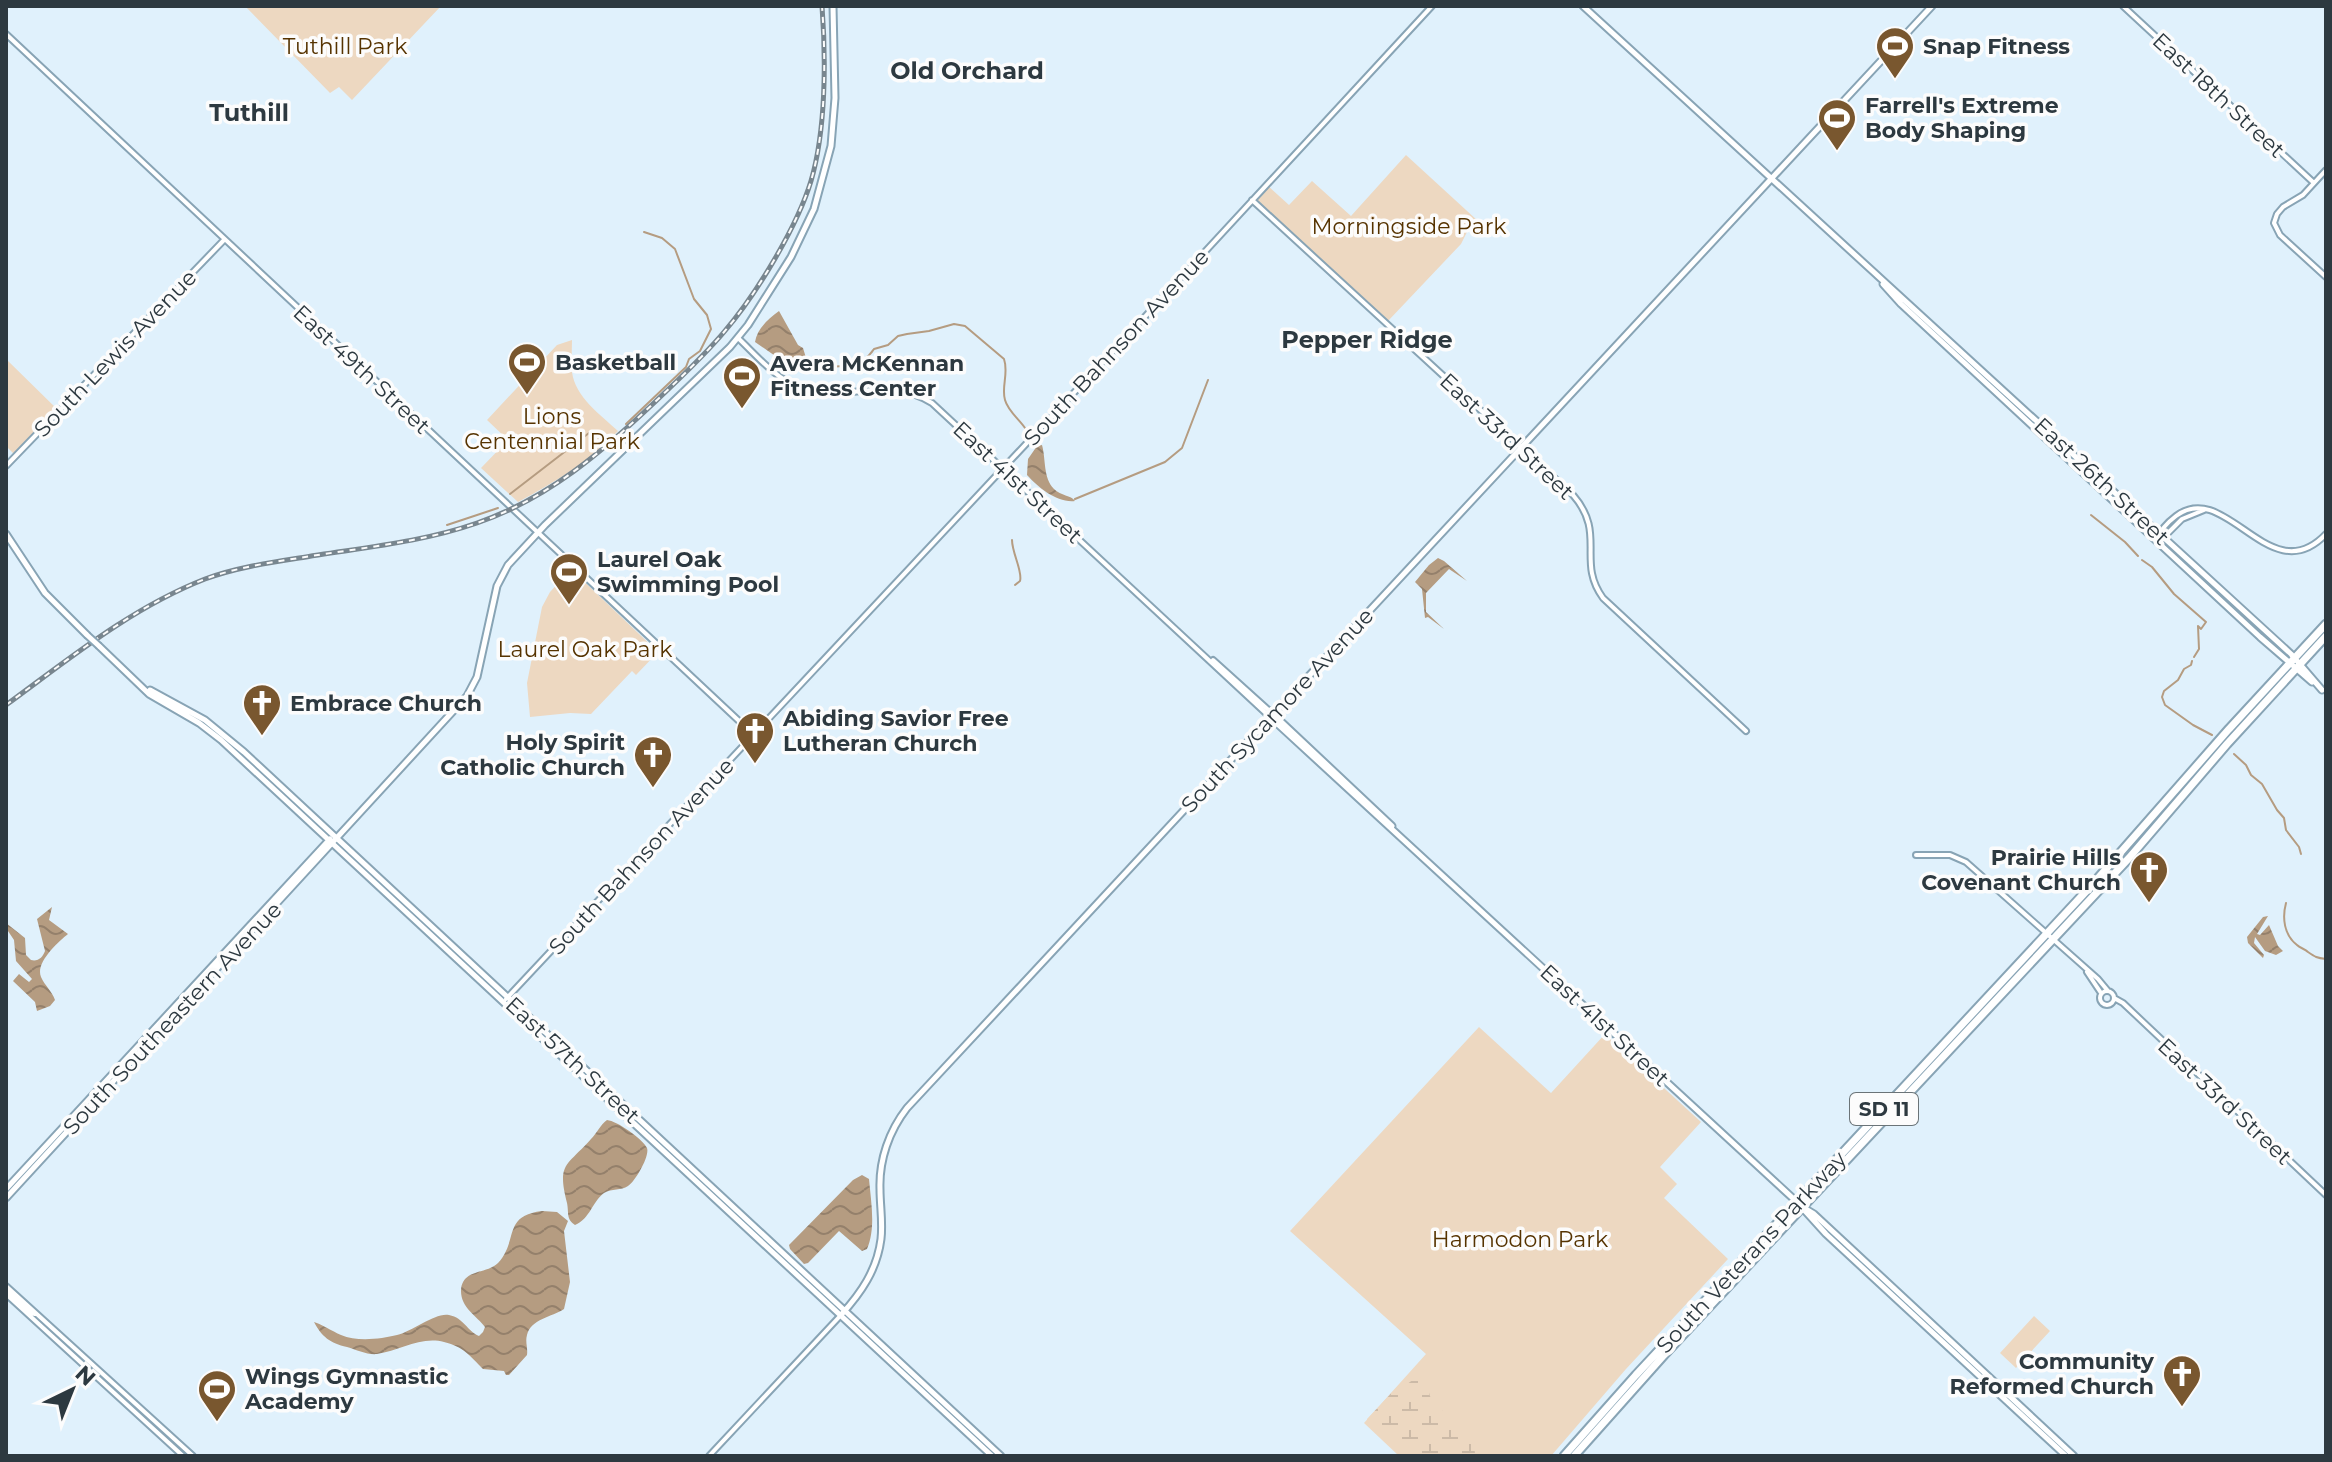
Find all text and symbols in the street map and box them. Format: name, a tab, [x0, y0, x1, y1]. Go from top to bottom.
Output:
sports icon: Snap Fitness	[1874, 25, 1916, 80]
street label: East 18th Street	[2147, 27, 2290, 164]
park label: Tuthill Park	[283, 33, 408, 60]
place label: Snap Fitness	[1923, 33, 2070, 60]
district label: Old Orchard	[890, 56, 1044, 85]
place label: Farrell's Extreme Body Shaping	[1865, 92, 2059, 144]
sports icon: Farrell's Extreme Body Shaping	[1816, 97, 1858, 152]
district label: Tuthill	[209, 98, 289, 127]
park label: Morningside Park	[1311, 213, 1507, 240]
street label: South Bahnson Avenue	[1018, 243, 1215, 451]
street label: South Lewis Avenue	[28, 264, 202, 443]
street label: East 49th Street	[288, 299, 436, 440]
district label: Pepper Ridge	[1281, 325, 1453, 354]
sports icon: Basketball	[506, 341, 548, 396]
place label: Basketball	[555, 349, 676, 376]
place label: Avera McKennan Fitness Center	[769, 350, 964, 402]
sports icon: Avera McKennan Fitness Center	[721, 355, 763, 410]
street label: East 33rd Street	[1434, 367, 1579, 505]
park label: Lions Centennial Park	[464, 403, 641, 455]
street label: East 26th Street	[2028, 412, 2175, 551]
street label: East 41st Street	[947, 416, 1088, 549]
place label: Laurel Oak Swimming Pool	[597, 546, 779, 598]
sports icon: Laurel Oak Swimming Pool	[548, 551, 590, 606]
street label: South Sycamore Avenue	[1175, 602, 1379, 818]
park label: Laurel Oak Park	[498, 636, 673, 663]
church icon: Embrace Church	[241, 682, 283, 737]
place label: Embrace Church	[290, 690, 482, 717]
place label: Abiding Savior Free Lutheran Church	[782, 705, 1009, 757]
church icon: Abiding Savior Free Lutheran Church	[734, 710, 776, 765]
place label: Holy Spirit Catholic Church	[440, 729, 625, 781]
church icon: Holy Spirit Catholic Church	[632, 734, 674, 789]
street label: South Bahnson Avenue	[543, 752, 740, 960]
place label: Prairie Hills Covenant Church	[1921, 844, 2121, 896]
church icon: Prairie Hills Covenant Church	[2128, 849, 2170, 904]
street label: South Southeastern Avenue	[57, 896, 287, 1140]
street label: East 41st Street	[1534, 959, 1675, 1092]
street label: East 57th Street	[500, 991, 645, 1130]
street label: East 33rd Street	[2152, 1032, 2297, 1170]
road number: SD 11	[1850, 1093, 1918, 1125]
street label: South Veterans Parkway	[1651, 1146, 1852, 1359]
park label: Harmodon Park	[1432, 1226, 1609, 1253]
place label: Community Reformed Church	[1950, 1348, 2155, 1400]
north arrow	[32, 1350, 112, 1430]
church icon: Community Reformed Church	[2161, 1353, 2203, 1408]
text: N	[70, 1360, 101, 1392]
place label: Wings Gymnastic Academy	[244, 1363, 449, 1415]
sports icon: Wings Gymnastic Academy	[196, 1368, 238, 1423]

